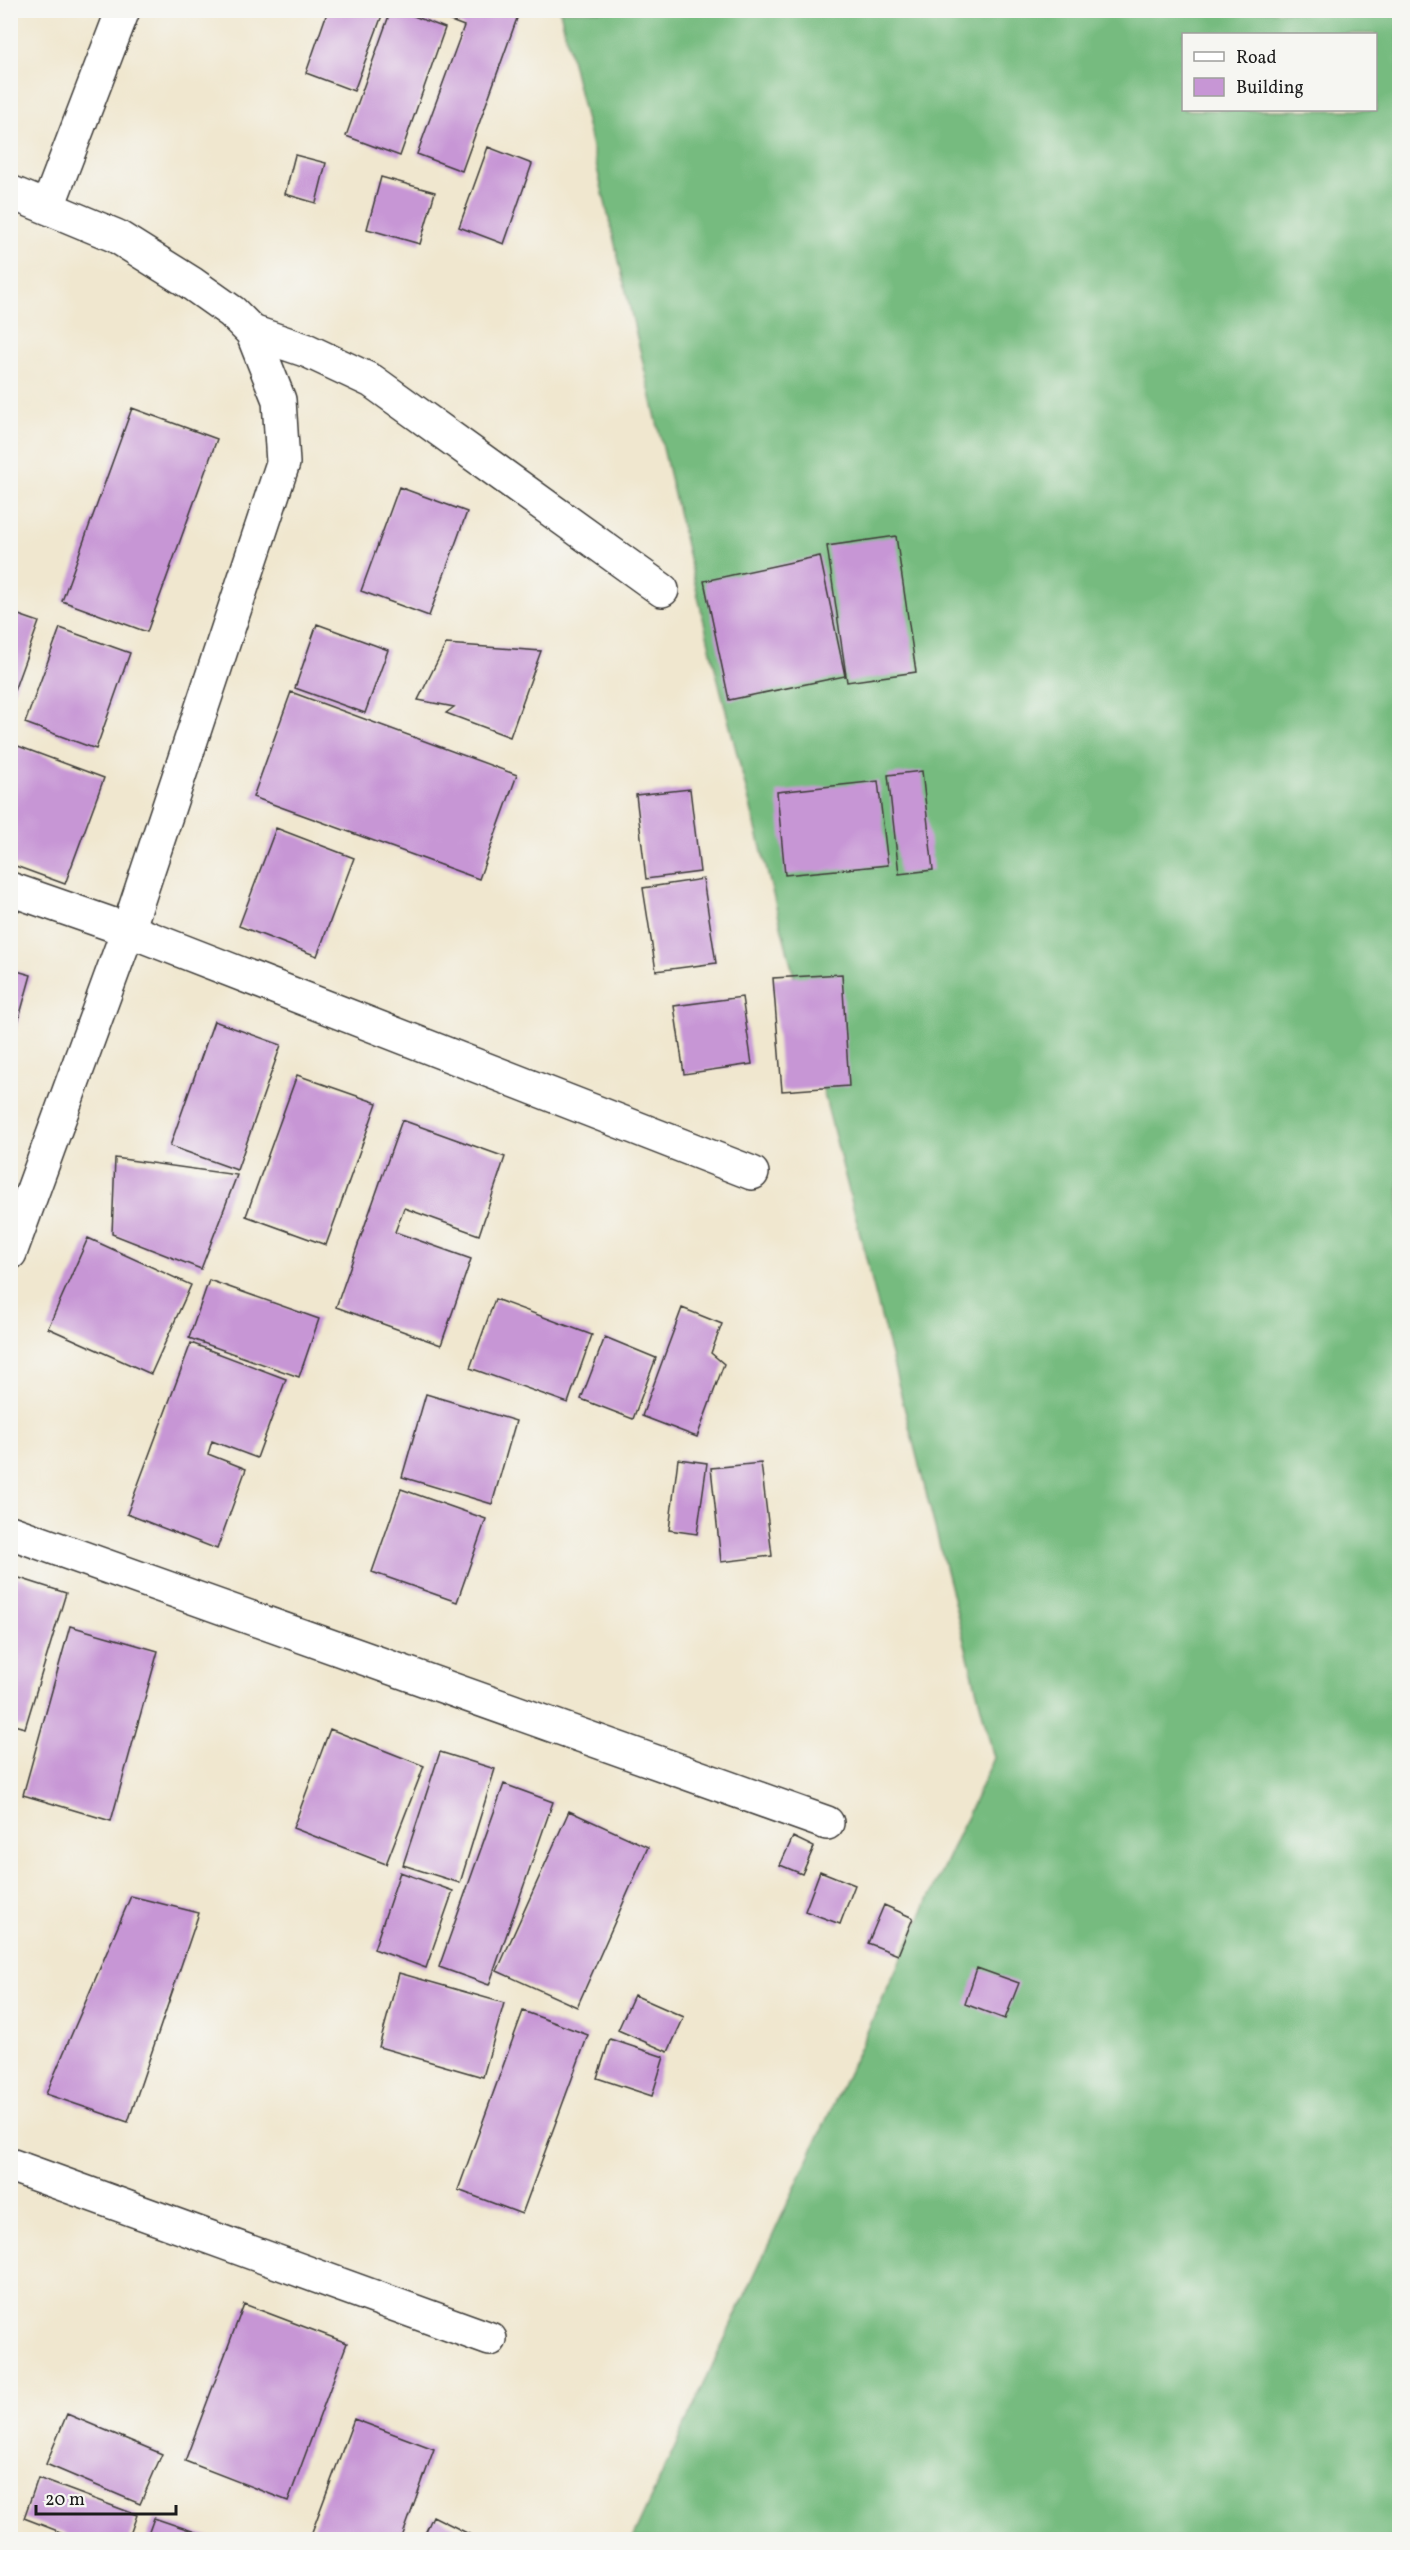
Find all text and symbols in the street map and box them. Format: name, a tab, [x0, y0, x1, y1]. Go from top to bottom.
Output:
legend	[1182, 33, 1377, 111]
text: Road	[1236, 46, 1277, 71]
text: Building	[1236, 76, 1304, 101]
scale bar	[36, 2478, 176, 2516]
text: 20 m	[45, 2488, 85, 2513]

